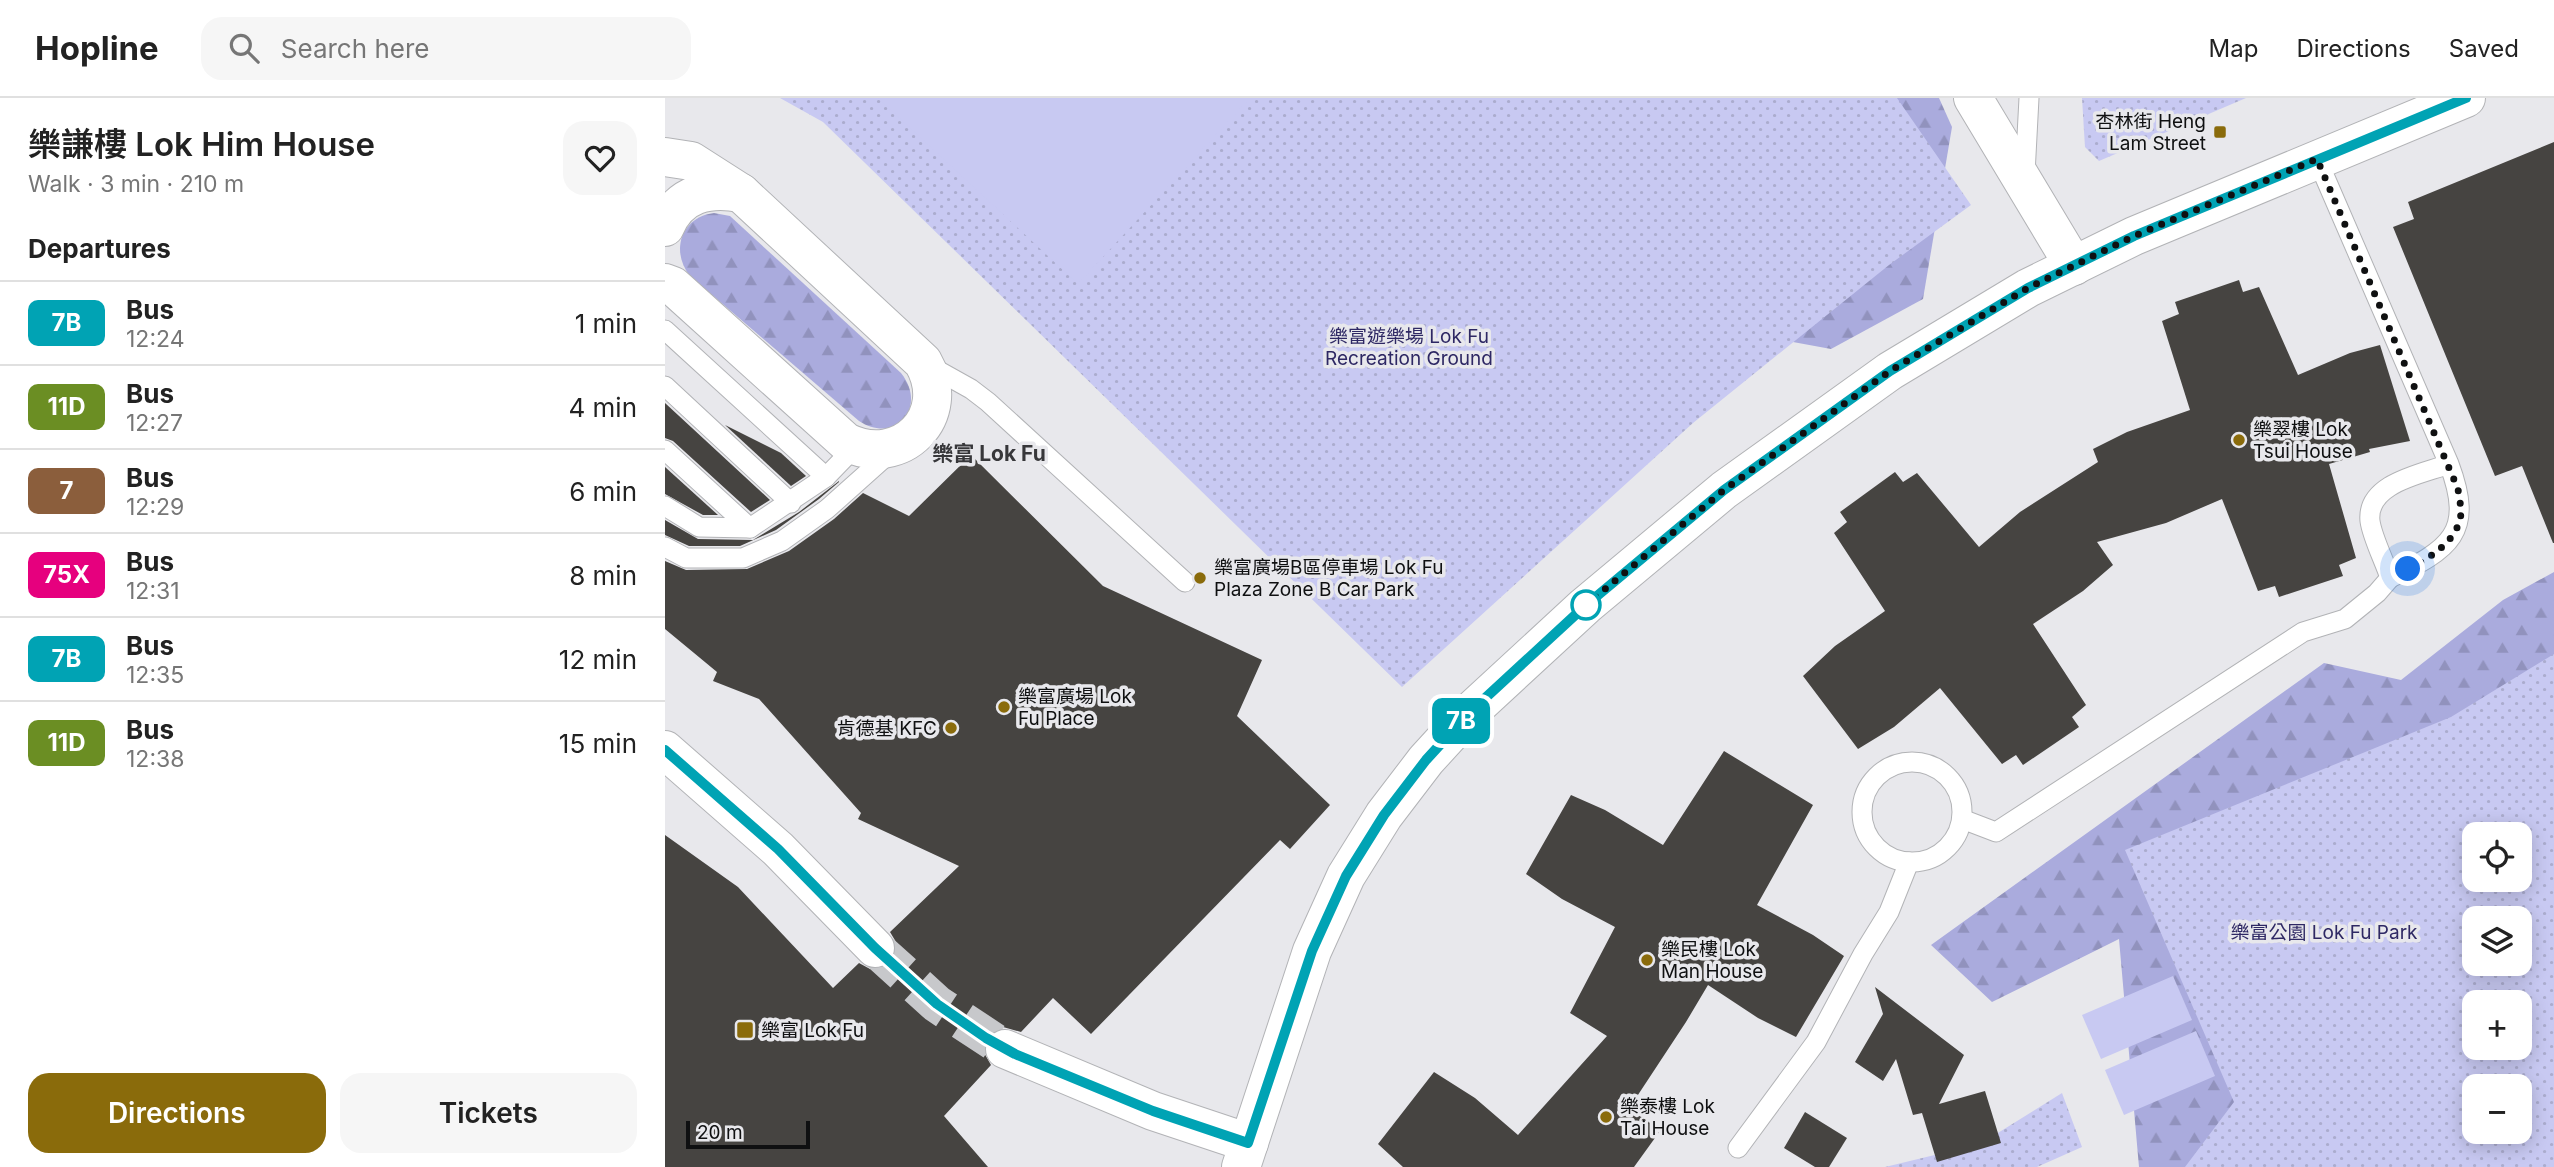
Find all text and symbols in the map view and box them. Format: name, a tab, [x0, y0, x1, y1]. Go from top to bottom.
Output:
search box	[201, 17, 691, 80]
text: Hopline	[35, 28, 159, 68]
icon: search	[225, 29, 263, 67]
text: Search here	[281, 33, 429, 64]
text: Map	[2209, 34, 2258, 63]
text: Directions	[2296, 34, 2411, 63]
text: Saved	[2449, 34, 2519, 63]
place label: 杏林街 Heng Lam Street	[2096, 110, 2206, 155]
button: heart	[563, 121, 637, 195]
text: 樂謙樓 Lok Him House	[28, 124, 375, 164]
marker: 杏林街 Heng Lam Street	[2212, 124, 2228, 140]
text: Walk · 3 min · 210 m	[28, 170, 244, 198]
text: Departures	[28, 233, 171, 264]
text: Bus	[126, 294, 174, 325]
text: 7B	[52, 308, 81, 337]
text: 1 min	[575, 308, 637, 339]
text: 12:24	[126, 325, 185, 353]
park label: 樂富遊樂場 Lok Fu Recreation Ground	[1325, 325, 1493, 370]
text: Bus	[126, 378, 174, 409]
text: 11D	[47, 392, 86, 421]
text: 4 min	[568, 392, 637, 423]
text: 12:27	[126, 409, 183, 437]
place label: 樂翠樓 Lok Tsui House	[2253, 418, 2353, 463]
marker: 樂翠樓 Lok Tsui House	[2231, 432, 2247, 448]
district label: 樂富 Lok Fu	[932, 441, 1046, 466]
text: Bus	[126, 462, 174, 493]
text: 7	[60, 476, 73, 505]
text: 6 min	[569, 476, 637, 507]
text: 12:29	[126, 493, 184, 521]
text: Bus	[126, 546, 174, 577]
your location	[2390, 551, 2425, 586]
place label: 樂富廣場B區停車場 Lok Fu Plaza Zone B Car Park	[1214, 556, 1444, 601]
text: 75X	[43, 560, 90, 589]
text: 8 min	[569, 560, 637, 591]
marker: 樂富廣場B區停車場 Lok Fu Plaza Zone B Car Park	[1192, 570, 1208, 586]
text: 12:31	[126, 577, 180, 605]
unlabelled marker	[1571, 590, 1601, 620]
text: Bus	[126, 630, 174, 661]
text: 7B	[52, 644, 81, 673]
text: 12 min	[559, 644, 637, 675]
text: 12:35	[126, 661, 184, 689]
place label: 樂富廣場 Lok Fu Place	[1018, 685, 1132, 730]
line badge: 7B	[1429, 698, 1493, 744]
marker: 樂富廣場 Lok Fu Place	[996, 699, 1012, 715]
text: 7B	[1446, 706, 1476, 735]
text: Bus	[126, 714, 174, 745]
place label: 肯德基 KFC	[837, 717, 937, 740]
marker: 肯德基 KFC	[943, 720, 959, 736]
text: 11D	[47, 728, 86, 757]
text: 15 min	[559, 728, 637, 759]
text: 12:38	[126, 745, 184, 773]
map controls	[2462, 822, 2532, 1144]
button: locate	[2462, 822, 2532, 892]
button: layers	[2462, 906, 2532, 976]
park label: 樂富公園 Lok Fu Park	[2230, 921, 2418, 944]
place label: 樂民樓 Lok Man House	[1661, 938, 1763, 983]
marker: 樂民樓 Lok Man House	[1639, 952, 1655, 968]
button: +	[2462, 990, 2532, 1060]
place label: 樂富 Lok Fu	[761, 1019, 864, 1042]
marker: 樂富 Lok Fu	[735, 1020, 755, 1040]
button: Directions	[28, 1073, 326, 1153]
button: Tickets	[340, 1073, 637, 1153]
button: −	[2462, 1074, 2532, 1144]
place label: 樂泰樓 Lok Tai House	[1620, 1095, 1715, 1140]
marker: 樂泰樓 Lok Tai House	[1598, 1109, 1614, 1125]
scale bar	[686, 1118, 810, 1150]
text: 20 m	[697, 1121, 743, 1144]

